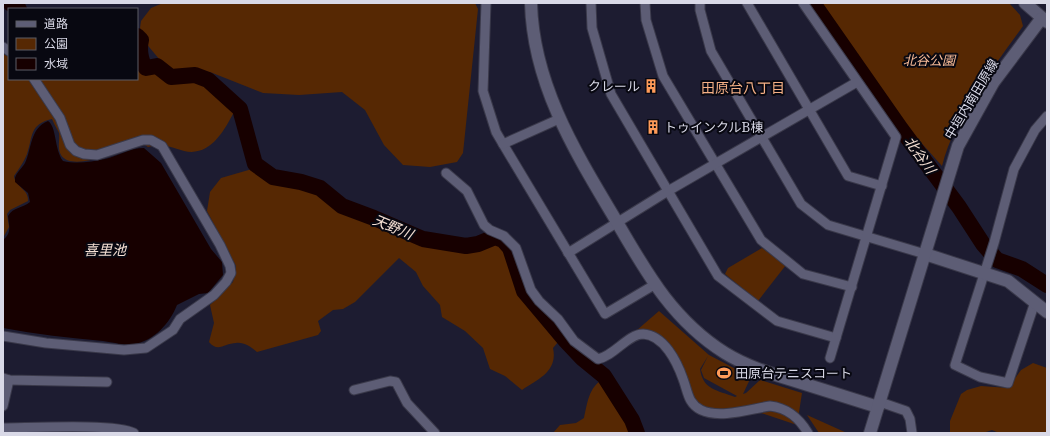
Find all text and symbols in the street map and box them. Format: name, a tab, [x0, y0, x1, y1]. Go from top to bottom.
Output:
legend	[8, 8, 138, 80]
text: 道路	[44, 17, 68, 31]
text: 公園	[44, 37, 68, 51]
park label: 北谷公園	[903, 53, 957, 68]
street label: 中垣内南田原線	[942, 56, 1001, 142]
text: 水域	[44, 57, 68, 71]
building icon: クレール	[643, 78, 659, 94]
place label: クレール	[588, 79, 640, 94]
district label: 田原台八丁目	[701, 80, 785, 96]
building icon: トゥインクルB棟	[645, 119, 661, 135]
place label: トゥインクルB棟	[664, 120, 763, 135]
water label: 北谷川	[901, 133, 940, 178]
water label: 天野川	[371, 211, 417, 243]
water label: 喜里池	[84, 242, 128, 258]
sports icon: 田原台テニスコート	[716, 365, 732, 381]
place label: 田原台テニスコート	[735, 366, 852, 381]

